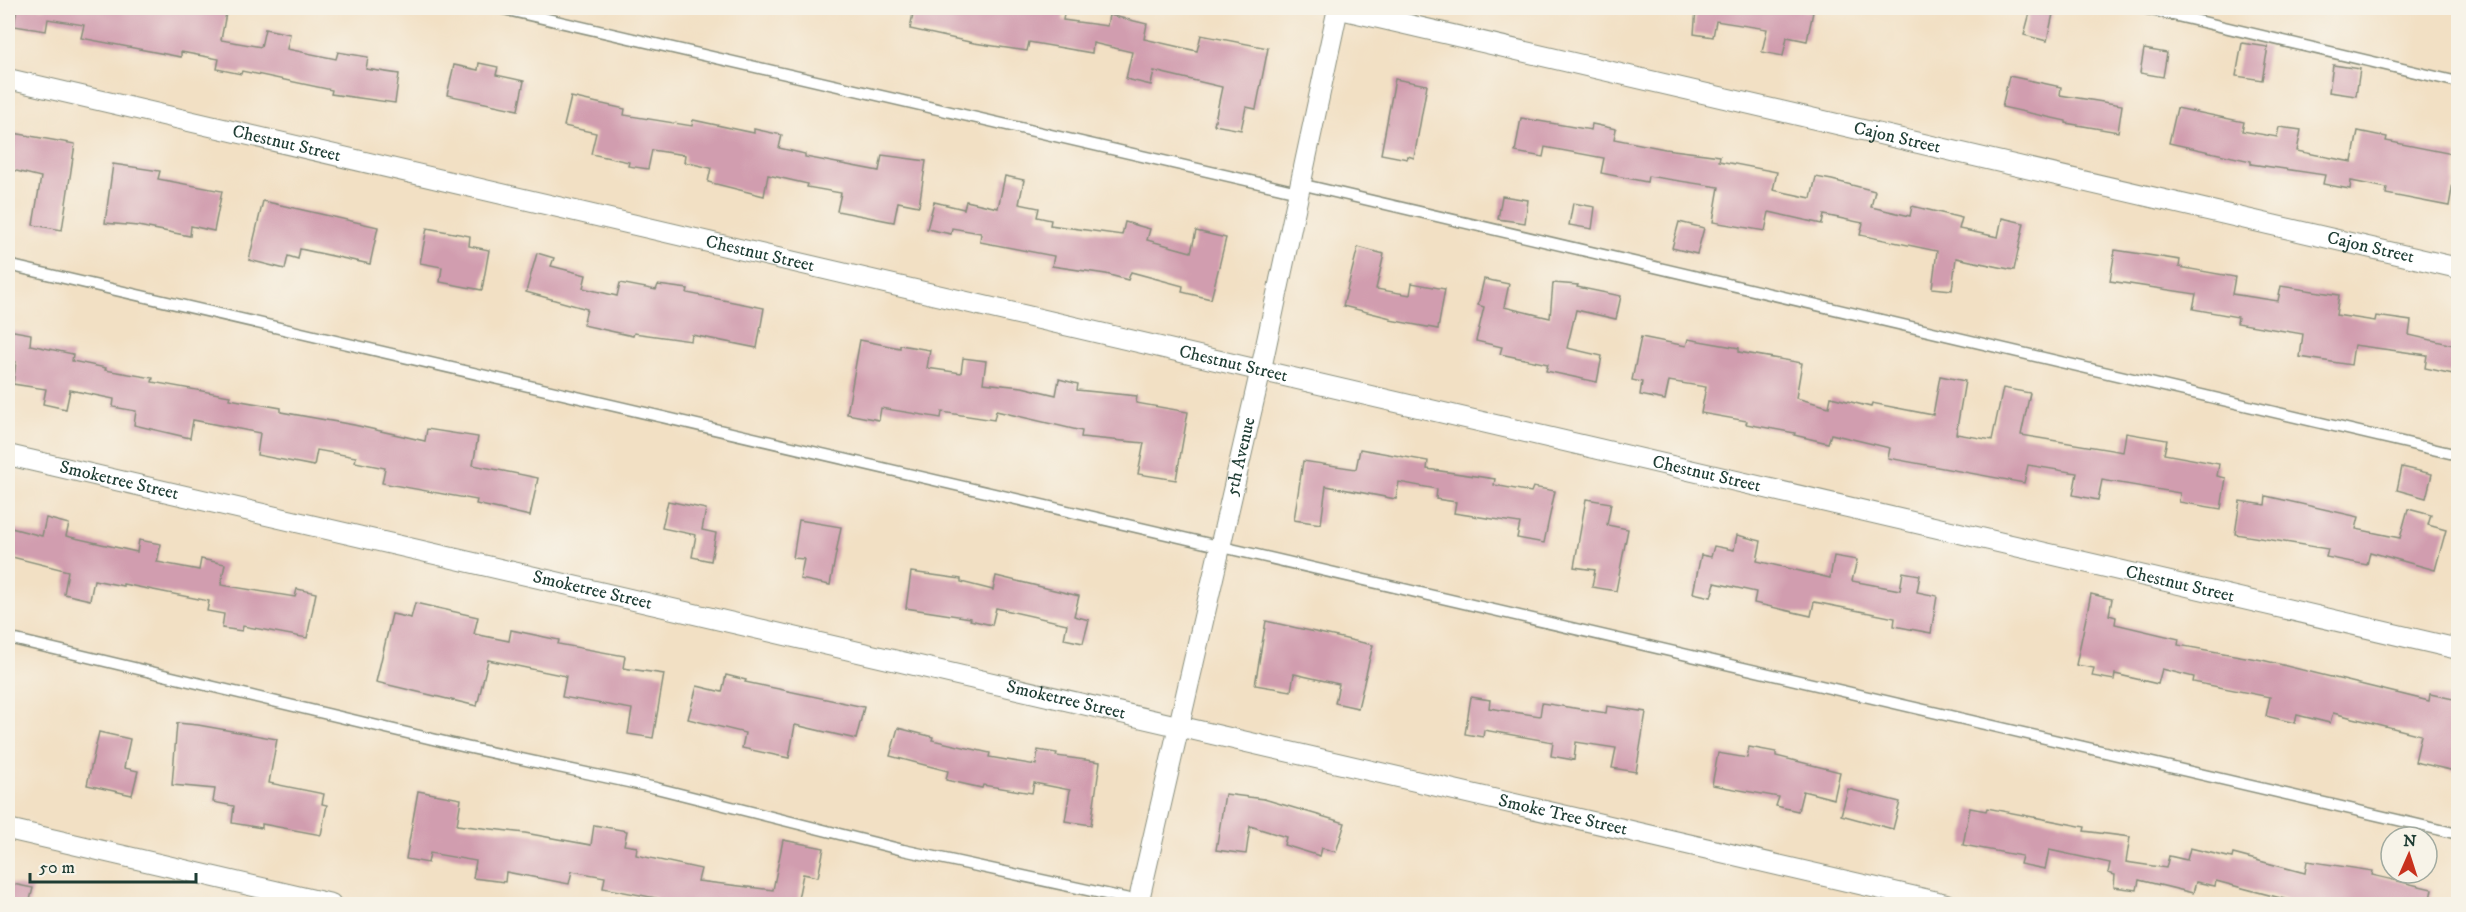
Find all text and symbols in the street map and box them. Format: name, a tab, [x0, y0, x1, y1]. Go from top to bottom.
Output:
street label: Cajon Street	[1851, 117, 1943, 159]
street label: Chestnut Street	[230, 121, 343, 167]
street label: Cajon Street	[2325, 227, 2416, 269]
street label: Chestnut Street	[703, 231, 817, 277]
street label: Chestnut Street	[1177, 341, 1290, 387]
street label: 5th Avenue	[1221, 415, 1261, 498]
street label: Chestnut Street	[1650, 451, 1763, 498]
street label: Smoketree Street	[57, 456, 181, 505]
street label: Chestnut Street	[2124, 561, 2237, 608]
street label: Smoketree Street	[531, 566, 654, 615]
street label: Smoketree Street	[1004, 676, 1128, 725]
street label: Smoke Tree Street	[1496, 790, 1630, 841]
north arrow	[2379, 825, 2439, 885]
text: N	[2403, 831, 2417, 851]
scale bar	[30, 846, 196, 884]
text: 50 m	[39, 857, 75, 879]

